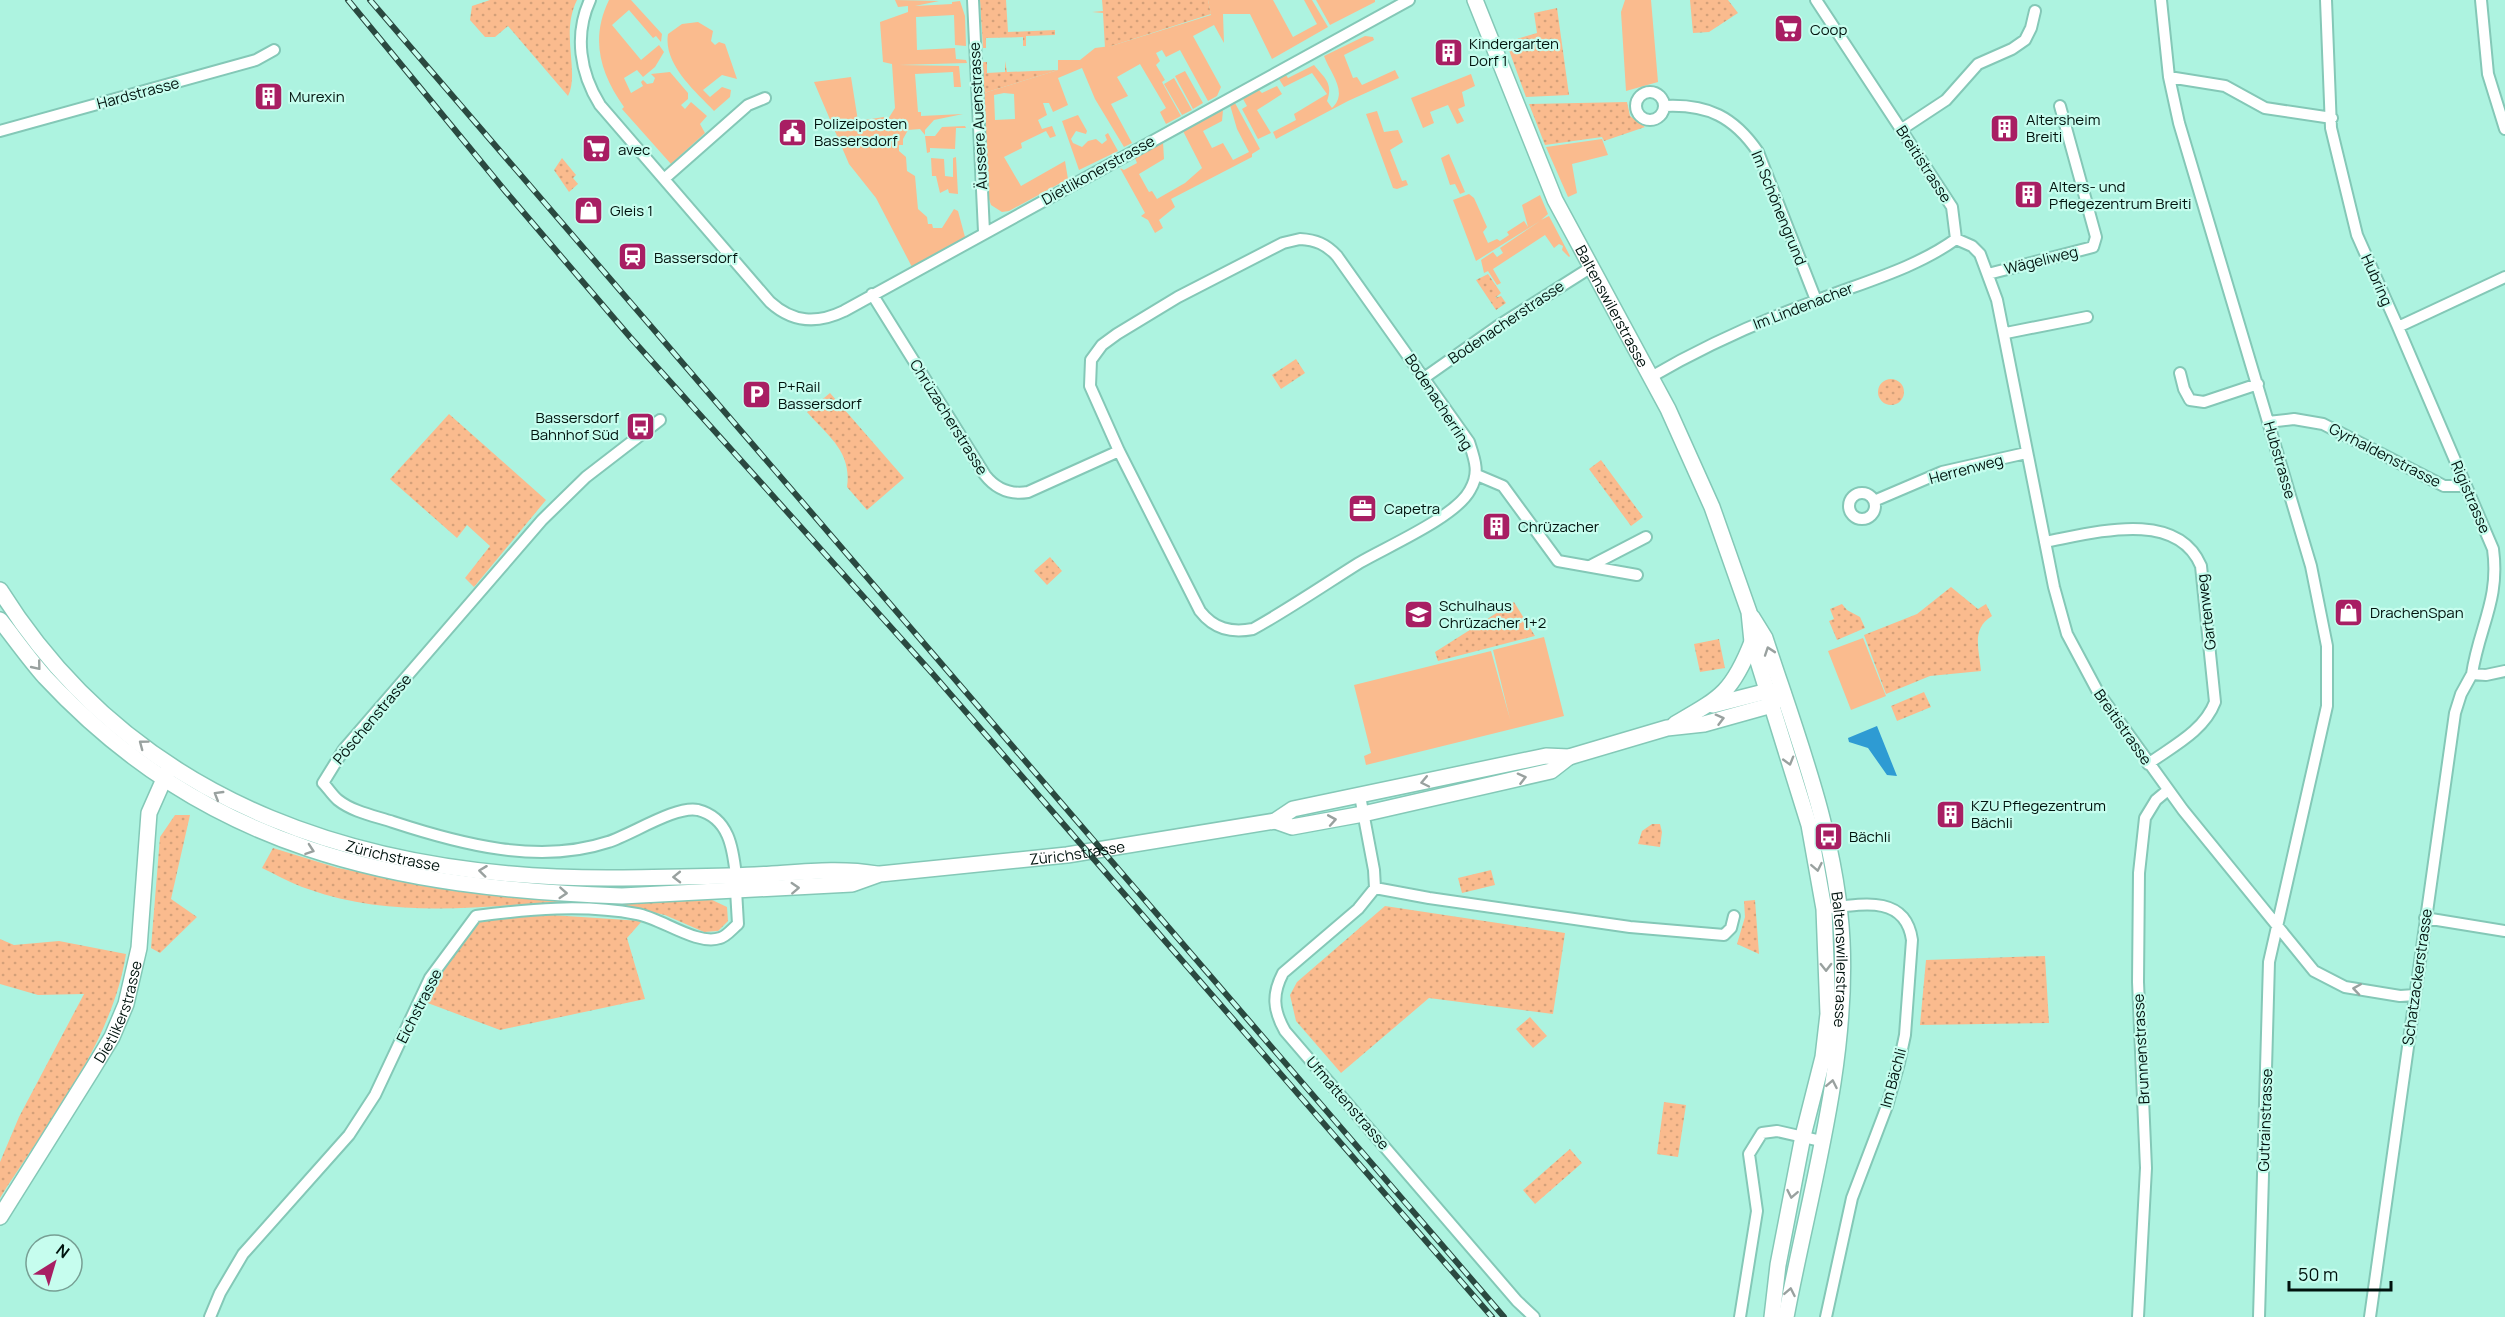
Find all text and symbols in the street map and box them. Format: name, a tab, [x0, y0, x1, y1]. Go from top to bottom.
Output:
supermarket icon: Coop	[1773, 13, 1805, 45]
place label: Coop	[1810, 19, 1847, 40]
place label: Kindergarten Dorf 1	[1469, 33, 1559, 71]
building icon: Kindergarten Dorf 1	[1432, 36, 1464, 68]
street label: Äussere Auenstrasse	[964, 41, 992, 190]
street label: Hardstrasse	[94, 72, 182, 114]
building icon: Murexin	[252, 80, 284, 112]
place label: Murexin	[289, 86, 345, 107]
place label: Altersheim Breiti	[2026, 109, 2100, 147]
building icon: Altersheim Breiti	[1989, 112, 2021, 144]
place label: Polizeiposten Bassersdorf	[814, 113, 907, 151]
public building icon: Polizeiposten Bassersdorf	[777, 116, 809, 148]
street label: Breitistrasse	[1891, 121, 1957, 207]
street label: Dietlikonerstrasse	[1038, 130, 1158, 210]
supermarket icon: avec	[581, 133, 613, 165]
place label: avec	[618, 139, 650, 160]
street label: Im Schönengrund	[1746, 148, 1812, 268]
place label: Alters- und Pflegezentrum Breiti	[2049, 176, 2192, 214]
building icon: Alters- und Pflegezentrum Breiti	[2012, 179, 2044, 211]
shop icon: Gleis 1	[573, 194, 605, 226]
place label: Gleis 1	[610, 200, 653, 221]
station icon: Bassersdorf	[617, 241, 649, 273]
street label: Baltenswilerstrasse	[1571, 241, 1654, 371]
street label: Wägeliweg	[2002, 241, 2080, 279]
place label: Bassersdorf	[654, 247, 738, 268]
street label: Hubring	[2356, 251, 2398, 309]
street label: Bodenacherstrasse	[1444, 275, 1568, 369]
street label: Im Lindenacher	[1750, 277, 1856, 335]
street label: Bodenacherring	[1400, 350, 1478, 454]
street label: Chrüzacherstrasse	[905, 355, 993, 479]
place label: P+Rail Bassersdorf	[778, 376, 862, 414]
parking icon: P+Rail Bassersdorf	[741, 379, 773, 411]
place label: Bassersdorf Bahnhof Süd	[531, 407, 620, 445]
bus stop icon: Bassersdorf Bahnhof Süd	[624, 410, 656, 442]
street label: Gyrhaldenstrasse	[2326, 418, 2445, 492]
street label: Hubstrasse	[2259, 419, 2301, 501]
street label: Herrenweg	[1927, 449, 2005, 489]
street label: Rigistrasse	[2446, 457, 2496, 537]
office icon: Capetra	[1347, 492, 1379, 524]
place label: Capetra	[1384, 498, 1440, 519]
building icon: Chrüzacher	[1481, 510, 1513, 542]
place label: Chrüzacher	[1518, 516, 1600, 537]
street label: Gartenweg	[2191, 573, 2221, 651]
place label: Schulhaus Chrüzacher 1+2	[1439, 595, 1546, 633]
shop icon: DrachenSpan	[2333, 596, 2365, 628]
school or university icon: Schulhaus Chrüzacher 1+2	[1402, 598, 1434, 630]
place label: DrachenSpan	[2370, 602, 2464, 623]
one-way arrow	[1764, 646, 1776, 657]
one-way arrow	[29, 659, 40, 670]
street label: Pöschenstrasse	[328, 669, 416, 769]
street label: Breitistrasse	[2089, 685, 2157, 769]
one-way arrow	[1715, 714, 1725, 727]
one-way arrow	[139, 740, 150, 751]
one-way arrow	[1782, 755, 1794, 766]
one-way arrow	[1517, 772, 1527, 785]
one-way arrow	[1421, 775, 1431, 788]
one-way arrow	[214, 790, 224, 802]
place label: KZU Pflegezentrum Bächli	[1971, 795, 2106, 833]
building icon: KZU Pflegezentrum Bächli	[1934, 798, 1966, 830]
one-way arrow	[1327, 814, 1336, 826]
bus stop icon: Bächli	[1812, 820, 1844, 852]
place label: Bächli	[1849, 826, 1891, 847]
street label: Zürichstrasse	[343, 834, 442, 876]
street label: Zürichstrasse	[1028, 835, 1127, 869]
one-way arrow	[304, 842, 315, 855]
one-way arrow	[1810, 861, 1823, 871]
one-way arrow	[478, 865, 487, 877]
one-way arrow	[673, 871, 682, 883]
one-way arrow	[790, 882, 799, 895]
one-way arrow	[559, 886, 568, 899]
street label: Baltenswilerstrasse	[1827, 890, 1853, 1029]
street label: Schatzackerstrasse	[2397, 907, 2437, 1047]
street label: Dietlikerstrasse	[88, 958, 146, 1067]
one-way arrow	[1819, 963, 1832, 972]
street label: Eichstrasse	[391, 965, 447, 1047]
one-way arrow	[2352, 984, 2362, 996]
street label: Brunnenstrasse	[2128, 993, 2154, 1105]
street label: Im Bächli	[1875, 1046, 1911, 1110]
street label: Ufmattenstrasse	[1302, 1052, 1395, 1154]
street label: Gutrainstrasse	[2253, 1068, 2277, 1172]
one-way arrow	[1825, 1079, 1838, 1089]
one-way arrow	[1786, 1189, 1799, 1199]
north arrow	[24, 1233, 84, 1293]
text: N	[52, 1239, 74, 1263]
scale bar	[2289, 1254, 2391, 1292]
text: 50 m	[2298, 1262, 2338, 1286]
one-way arrow	[1783, 1287, 1796, 1297]

